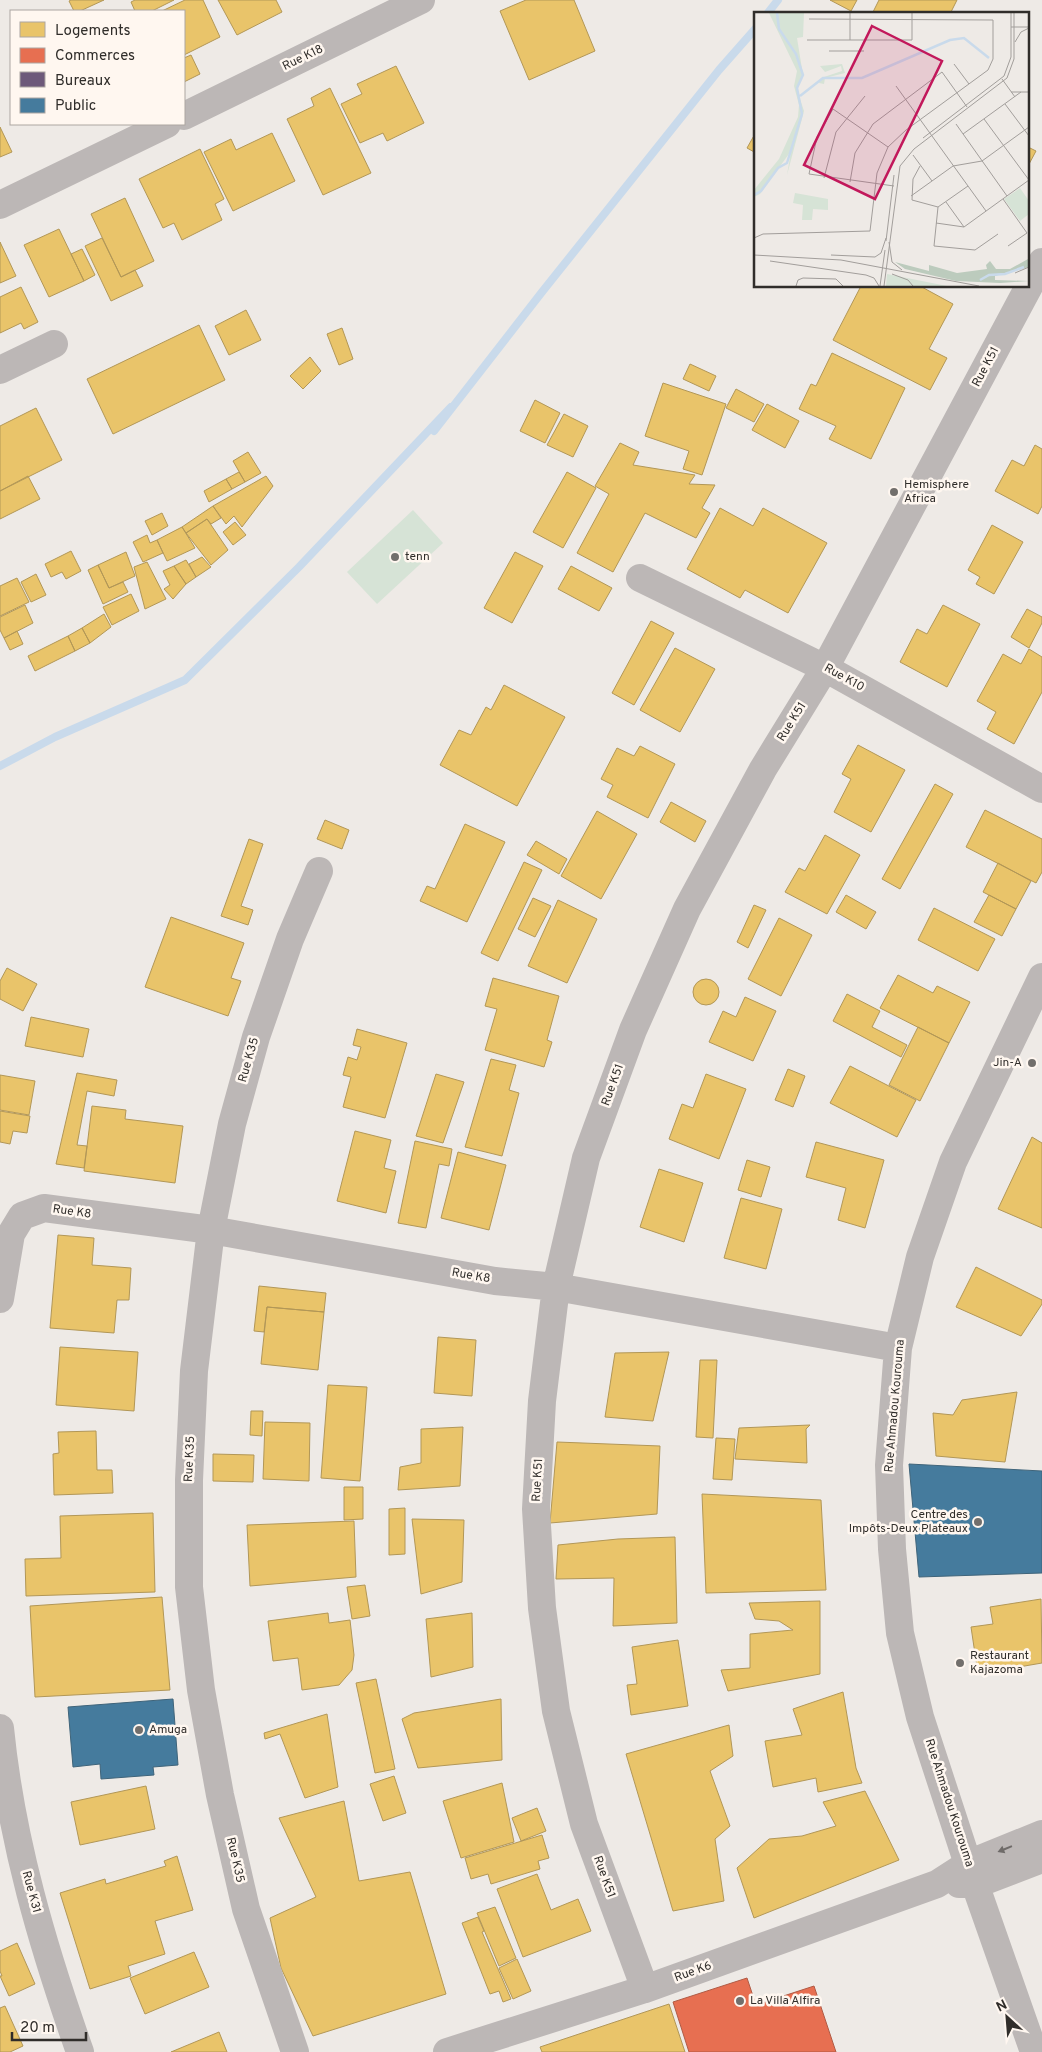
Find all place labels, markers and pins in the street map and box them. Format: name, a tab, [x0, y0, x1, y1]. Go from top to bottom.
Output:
place label: Hemisphere Africa	[904, 477, 969, 507]
marker: Hemisphere Africa	[888, 486, 900, 498]
place label: tenn	[405, 549, 430, 565]
marker: tenn	[389, 551, 401, 563]
place label: Jin-A	[993, 1055, 1022, 1071]
marker: Jin-A	[1026, 1057, 1038, 1069]
place label: Centre des Impôts-Deux Plateaux	[849, 1507, 968, 1537]
marker: Centre des Impôts-Deux Plateaux	[972, 1516, 984, 1528]
place label: Restaurant Kajazoma	[970, 1648, 1029, 1678]
marker: Restaurant Kajazoma	[954, 1657, 966, 1669]
place label: Amuga	[149, 1722, 187, 1738]
marker: Amuga	[133, 1724, 145, 1736]
place label: La Villa Alfira	[750, 1993, 820, 2009]
marker: La Villa Alfira	[734, 1995, 746, 2007]

